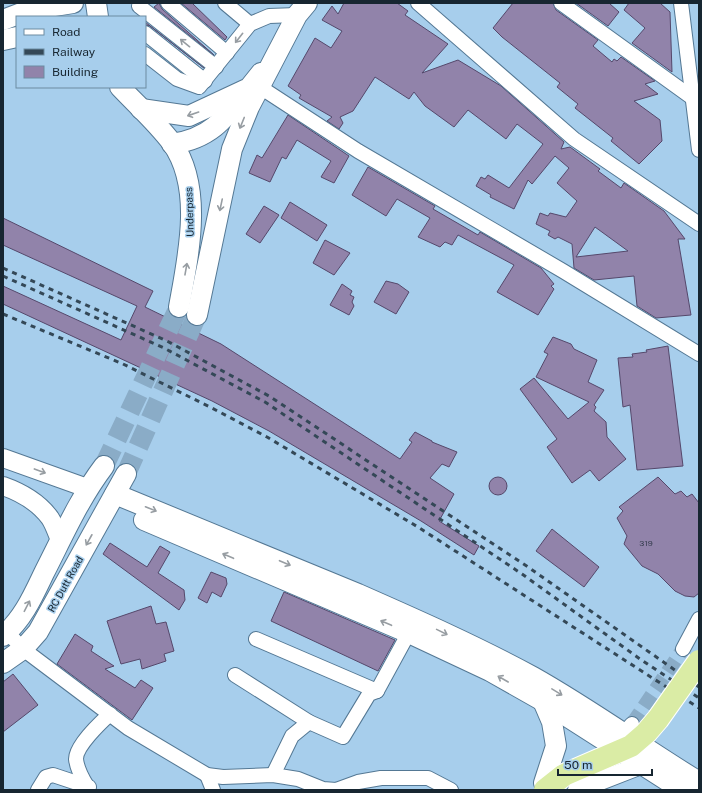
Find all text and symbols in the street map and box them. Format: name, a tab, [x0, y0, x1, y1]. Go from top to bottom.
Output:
legend	[16, 16, 146, 88]
text: Road	[52, 25, 80, 39]
one-way arrow	[235, 33, 243, 44]
one-way arrow	[180, 38, 191, 47]
text: Railway	[52, 45, 96, 59]
text: Building	[52, 65, 98, 79]
one-way arrow	[187, 110, 199, 118]
one-way arrow	[238, 117, 246, 129]
street label: Underpass	[182, 187, 196, 237]
one-way arrow	[216, 198, 224, 211]
one-way arrow	[182, 262, 190, 275]
one-way arrow	[33, 468, 45, 476]
one-way arrow	[145, 505, 157, 513]
one-way arrow	[85, 534, 93, 546]
house number: 319	[639, 538, 653, 548]
one-way arrow	[222, 551, 234, 559]
street label: RC Dutt Road	[45, 554, 85, 614]
one-way arrow	[278, 560, 290, 567]
one-way arrow	[24, 600, 31, 612]
one-way arrow	[380, 619, 392, 626]
one-way arrow	[436, 629, 448, 636]
one-way arrow	[498, 674, 510, 682]
one-way arrow	[551, 689, 563, 697]
scale bar	[558, 751, 652, 777]
text: 50 m	[564, 758, 592, 772]

